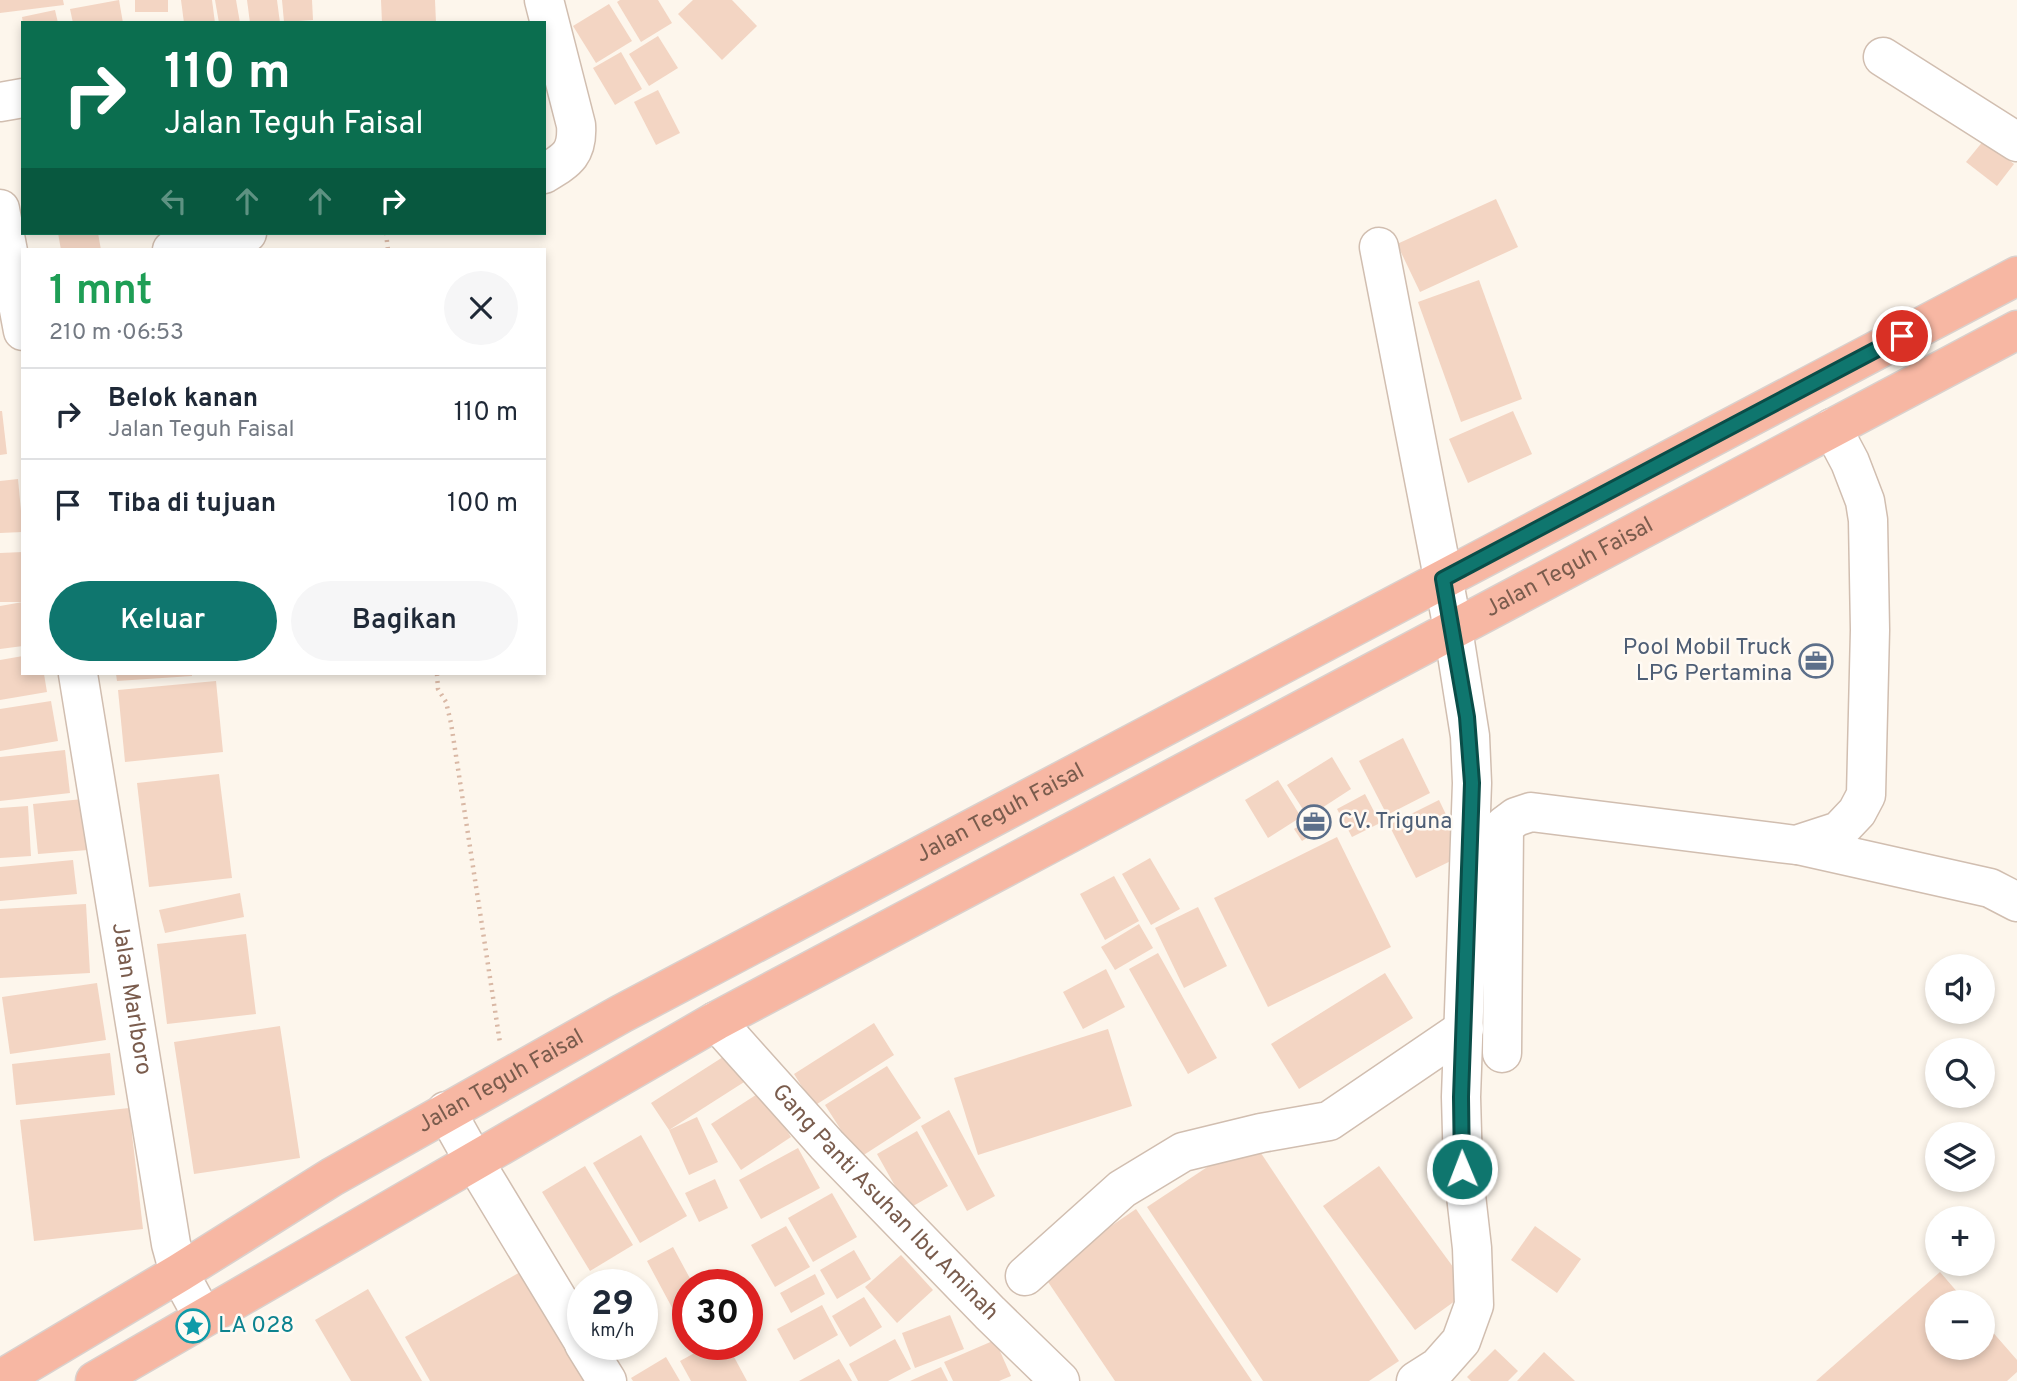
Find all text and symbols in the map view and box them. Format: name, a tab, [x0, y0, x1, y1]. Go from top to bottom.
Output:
text: 110 m	[164, 44, 291, 106]
icon: right	[49, 49, 140, 140]
text: Jalan Teguh Faisal	[164, 105, 424, 145]
icon: left	[155, 182, 193, 220]
icon: ahead	[228, 182, 266, 220]
icon: ahead	[301, 182, 339, 220]
icon: right	[374, 182, 412, 220]
text: 1 mnt	[49, 266, 153, 319]
button: close	[444, 271, 518, 345]
pin	[1872, 306, 1932, 366]
icon: arrive	[1883, 317, 1921, 355]
text: 210 m · 06:53	[49, 319, 184, 348]
text: Belok kanan	[108, 383, 258, 416]
icon: right	[49, 395, 87, 433]
text: 110 m	[454, 397, 518, 430]
text: Jalan Teguh Faisal	[108, 416, 295, 445]
icon: arrive	[49, 486, 87, 524]
text: Tiba di tujuan	[108, 488, 276, 521]
text: 100 m	[447, 488, 518, 521]
street label: Jalan Teguh Faisal	[1480, 511, 1659, 624]
button: Keluar	[49, 581, 277, 661]
button: Bagikan	[291, 581, 518, 661]
place label: Pool Mobil Truck LPG Pertamina	[1623, 634, 1792, 689]
office icon: Pool Mobil Truck LPG Pertamina	[1797, 642, 1835, 680]
street label: Jalan Teguh Faisal	[911, 757, 1090, 870]
office icon: CV. Triguna	[1295, 803, 1333, 841]
place label: CV. Triguna	[1338, 808, 1452, 837]
street label: Jalan Marlboro	[104, 920, 158, 1077]
map controls	[1925, 954, 1995, 1360]
button: sound	[1925, 954, 1995, 1024]
street label: Jalan Teguh Faisal	[412, 1023, 589, 1140]
button: search	[1925, 1038, 1995, 1108]
street label: Gang Panti Asuhan Ibu Aminah	[765, 1078, 1004, 1327]
button: layers	[1925, 1122, 1995, 1192]
position arrow	[1425, 1132, 1499, 1206]
button: +	[1925, 1206, 1995, 1276]
speed limit sign: 30	[672, 1269, 763, 1360]
text: 29	[591, 1283, 634, 1327]
button: −	[1925, 1290, 1995, 1360]
place icon: LA 028	[174, 1307, 212, 1345]
place label: LA 028	[218, 1312, 294, 1341]
text: km/h	[591, 1320, 634, 1343]

